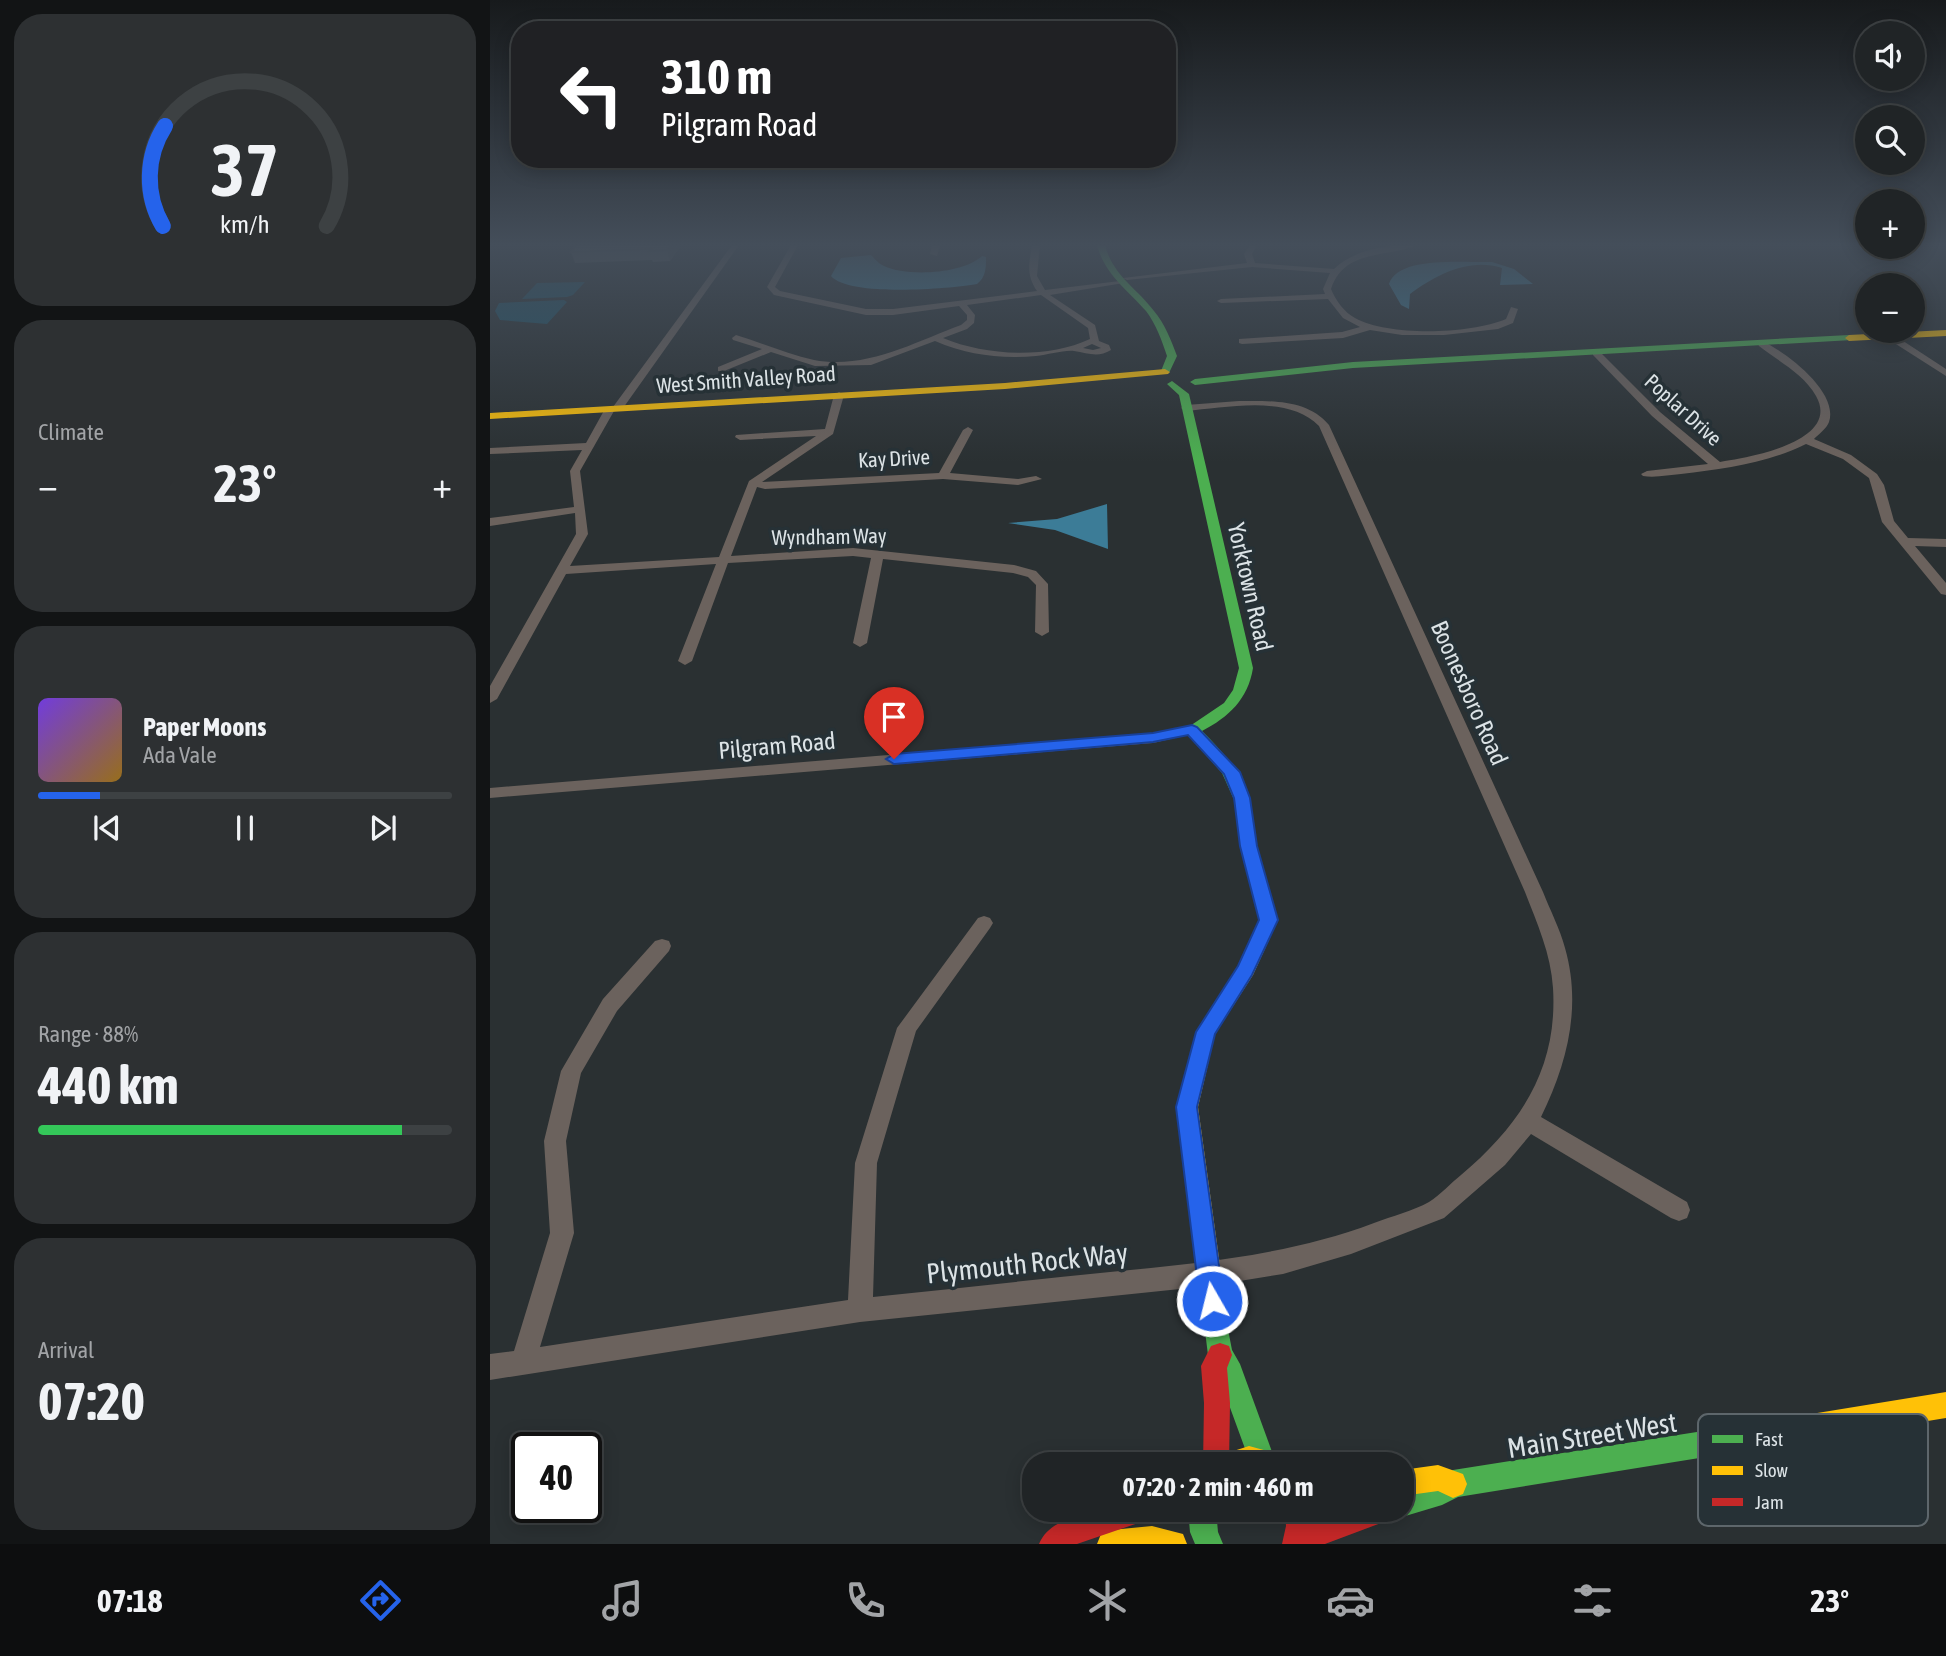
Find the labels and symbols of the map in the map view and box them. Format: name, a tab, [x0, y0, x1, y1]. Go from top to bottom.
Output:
street label: West Smith Valley Road	[655, 361, 836, 397]
street label: Poplar Drive	[1640, 369, 1727, 450]
street label: Kay Drive	[857, 444, 930, 472]
street label: Yorktown Road	[1223, 520, 1278, 654]
street label: Wyndham Way	[771, 523, 887, 549]
street label: Boonesboro Road	[1426, 616, 1513, 769]
pin	[864, 687, 924, 759]
street label: Pilgram Road	[717, 727, 837, 764]
street label: Plymouth Rock Way	[925, 1237, 1129, 1289]
position arrow	[1175, 1264, 1249, 1338]
street label: Main Street West	[1505, 1406, 1679, 1464]
legend	[1698, 1414, 1928, 1526]
text: Fast	[1755, 1428, 1783, 1450]
speed limit sign: 40	[511, 1432, 602, 1523]
text: Slow	[1755, 1459, 1789, 1481]
text: Jam	[1755, 1491, 1784, 1513]

